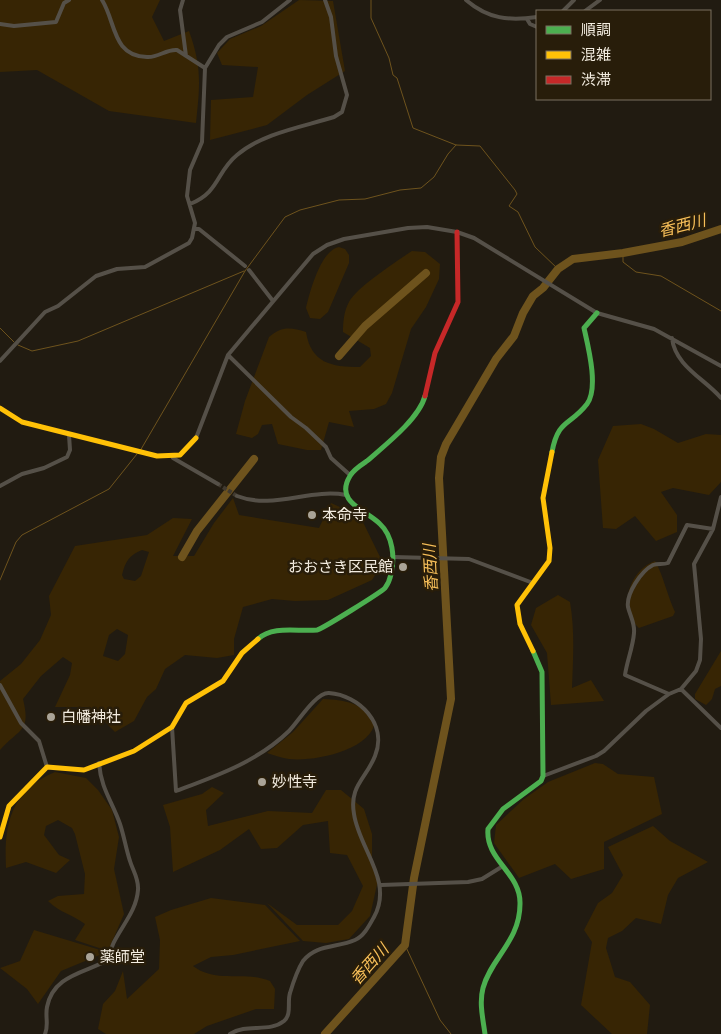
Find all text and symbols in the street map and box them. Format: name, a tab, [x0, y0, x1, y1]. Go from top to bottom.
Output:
legend	[536, 10, 711, 100]
text: 順調	[581, 21, 611, 39]
text: 混雑	[581, 46, 611, 64]
text: 渋滞	[581, 71, 611, 89]
water label: 香西川	[657, 210, 710, 241]
place label: 本命寺	[322, 506, 367, 524]
marker: 本命寺	[306, 509, 318, 521]
water label: 香西川	[420, 542, 441, 592]
place label: おおさき区民館	[288, 558, 393, 576]
marker: おおさき区民館	[397, 561, 409, 573]
place label: 白幡神社	[61, 708, 121, 726]
marker: 白幡神社	[45, 711, 57, 723]
place label: 妙性寺	[272, 773, 317, 791]
marker: 妙性寺	[256, 776, 268, 788]
water label: 香西川	[346, 939, 394, 989]
place label: 薬師堂	[100, 948, 145, 966]
marker: 薬師堂	[84, 951, 96, 963]

